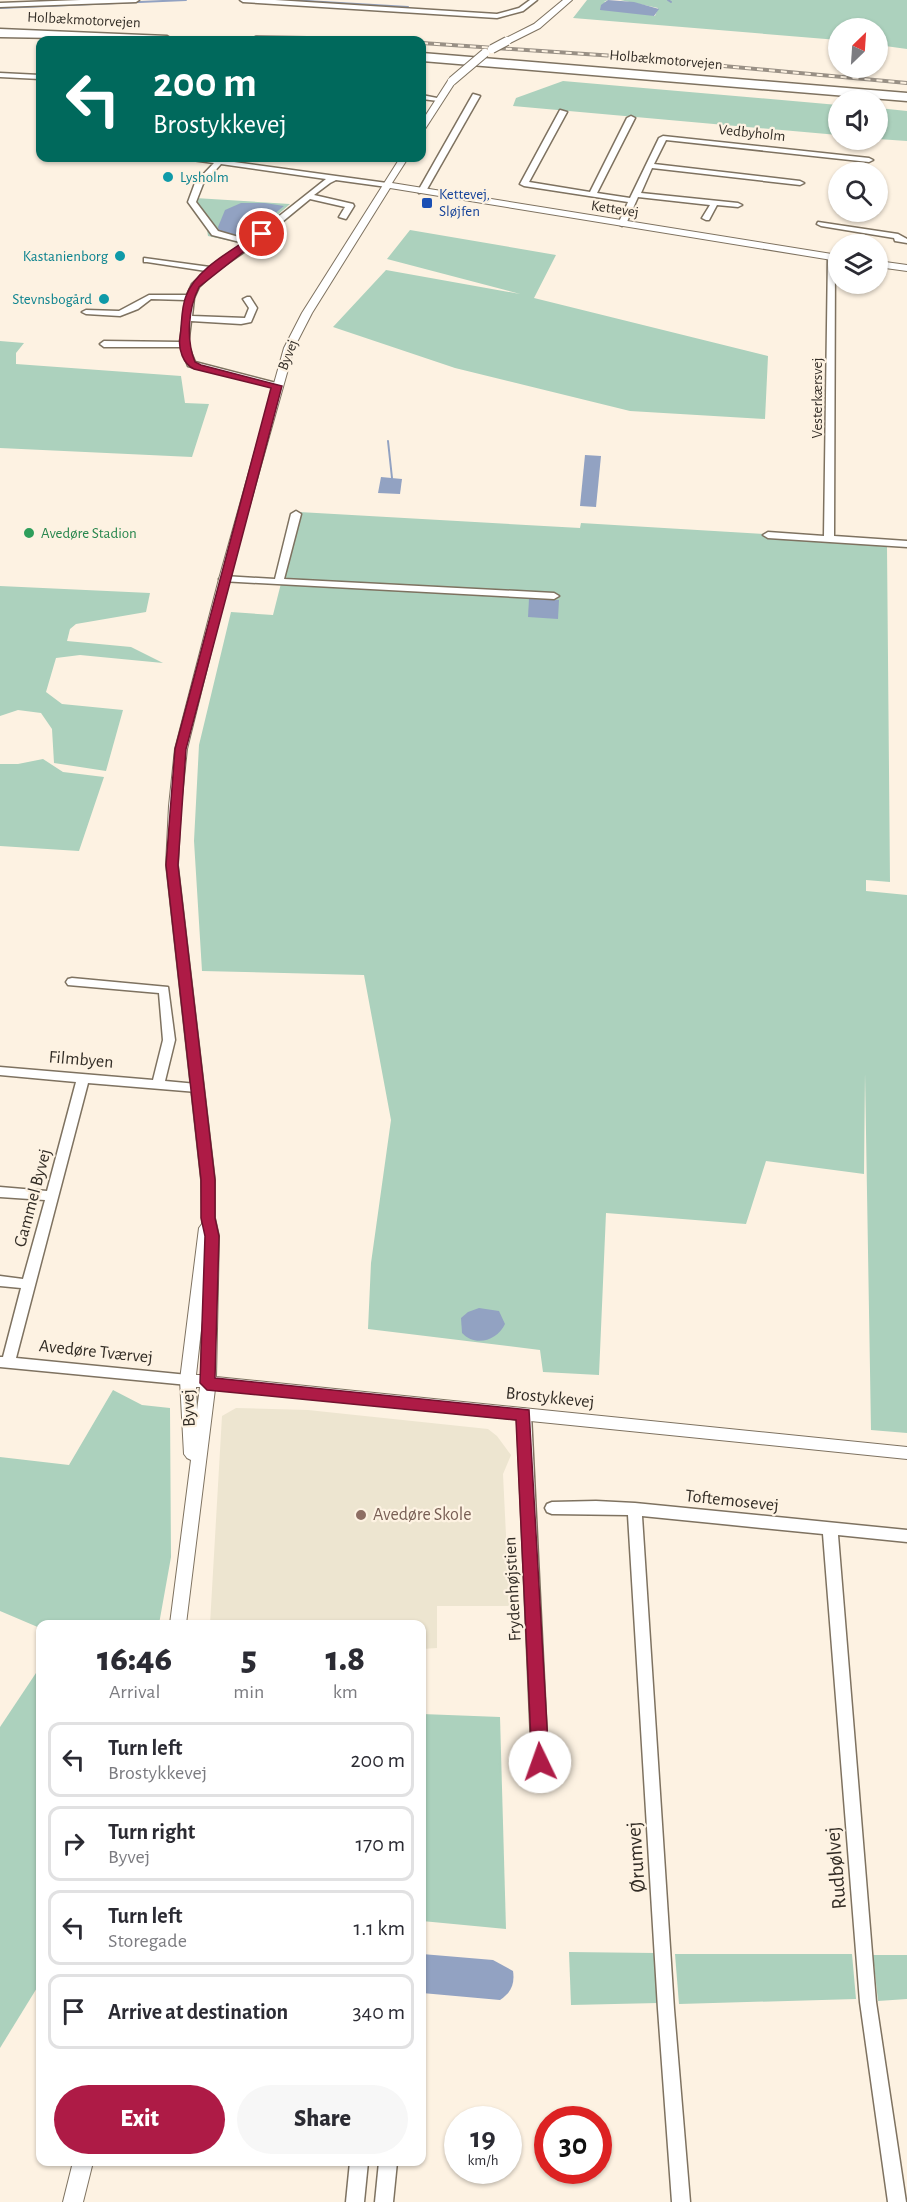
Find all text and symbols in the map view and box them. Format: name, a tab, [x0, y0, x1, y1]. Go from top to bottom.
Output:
street label: Holbækmotorvejen	[27, 10, 141, 30]
north arrow	[828, 18, 888, 78]
map controls	[828, 18, 888, 294]
street label: Holbækmotorvejen	[609, 48, 723, 72]
icon: left	[54, 60, 132, 138]
text: 200 m	[153, 62, 257, 104]
button: sound	[828, 90, 888, 150]
text: Brostykkevej	[153, 111, 287, 138]
street label: Vedbyholm	[718, 122, 786, 144]
button: search	[828, 162, 888, 222]
marker: Lysholm	[161, 170, 175, 184]
place label: Lysholm	[180, 170, 229, 185]
place label: Kettevej, Sløjfen	[439, 187, 490, 219]
marker: Kettevej, Sløjfen	[420, 196, 434, 210]
street label: Kettevej	[590, 198, 640, 220]
pin	[236, 208, 287, 259]
icon: arrive	[245, 217, 278, 250]
button: layers	[828, 234, 888, 294]
place label: Kastanienborg	[23, 249, 109, 264]
marker: Kastanienborg	[113, 249, 127, 263]
place label: Stevnsbogård	[12, 292, 92, 307]
marker: Stevnsbogård	[97, 292, 111, 306]
street label: Byvej	[275, 338, 301, 372]
street label: Vesterkærsvej	[810, 358, 825, 438]
marker: Avedøre Stadion	[22, 526, 36, 540]
place label: Avedøre Stadion	[41, 526, 137, 541]
street label: Filmbyen	[48, 1048, 114, 1072]
street label: Gammel Byvej	[11, 1147, 55, 1249]
street label: Avedøre Tværvej	[38, 1337, 154, 1367]
street label: Brostykkevej	[505, 1384, 595, 1412]
street label: Byvej	[179, 1389, 199, 1427]
street label: Toftemosevej	[684, 1487, 780, 1515]
place label: Avedøre Skole	[373, 1506, 472, 1524]
marker: Avedøre Skole	[354, 1508, 368, 1522]
street label: Frydenhøjstien	[501, 1536, 525, 1642]
text: 16:46	[97, 1641, 172, 1677]
text: 5	[241, 1641, 257, 1677]
text: 1.8	[325, 1641, 365, 1677]
text: Arrival	[109, 1682, 160, 1702]
text: min	[233, 1682, 264, 1702]
text: km	[333, 1682, 358, 1702]
position arrow	[508, 1730, 572, 1794]
text: Turn left	[108, 1737, 182, 1759]
icon: left	[57, 1743, 90, 1776]
text: 200 m	[351, 1749, 405, 1771]
text: Brostykkevej	[108, 1763, 207, 1783]
text: Turn right	[108, 1821, 195, 1843]
street label: Ørumvej	[623, 1821, 649, 1893]
street label: Rudbølvej	[822, 1826, 850, 1910]
icon: right	[57, 1827, 90, 1860]
text: 170 m	[355, 1833, 405, 1855]
text: Byvej	[108, 1847, 150, 1867]
text: Turn left	[108, 1905, 182, 1927]
icon: left	[57, 1911, 90, 1944]
text: 1.1 km	[354, 1917, 405, 1939]
text: Storegade	[108, 1931, 187, 1951]
icon: arrive	[57, 1995, 90, 2028]
text: Arrive at destination	[108, 2001, 288, 2023]
text: 340 m	[353, 2001, 405, 2023]
button: Exit	[54, 2085, 225, 2154]
button: Share	[237, 2085, 408, 2154]
speed limit sign: 30	[534, 2106, 612, 2184]
text: 19	[470, 2123, 496, 2153]
text: km/h	[468, 2153, 498, 2168]

